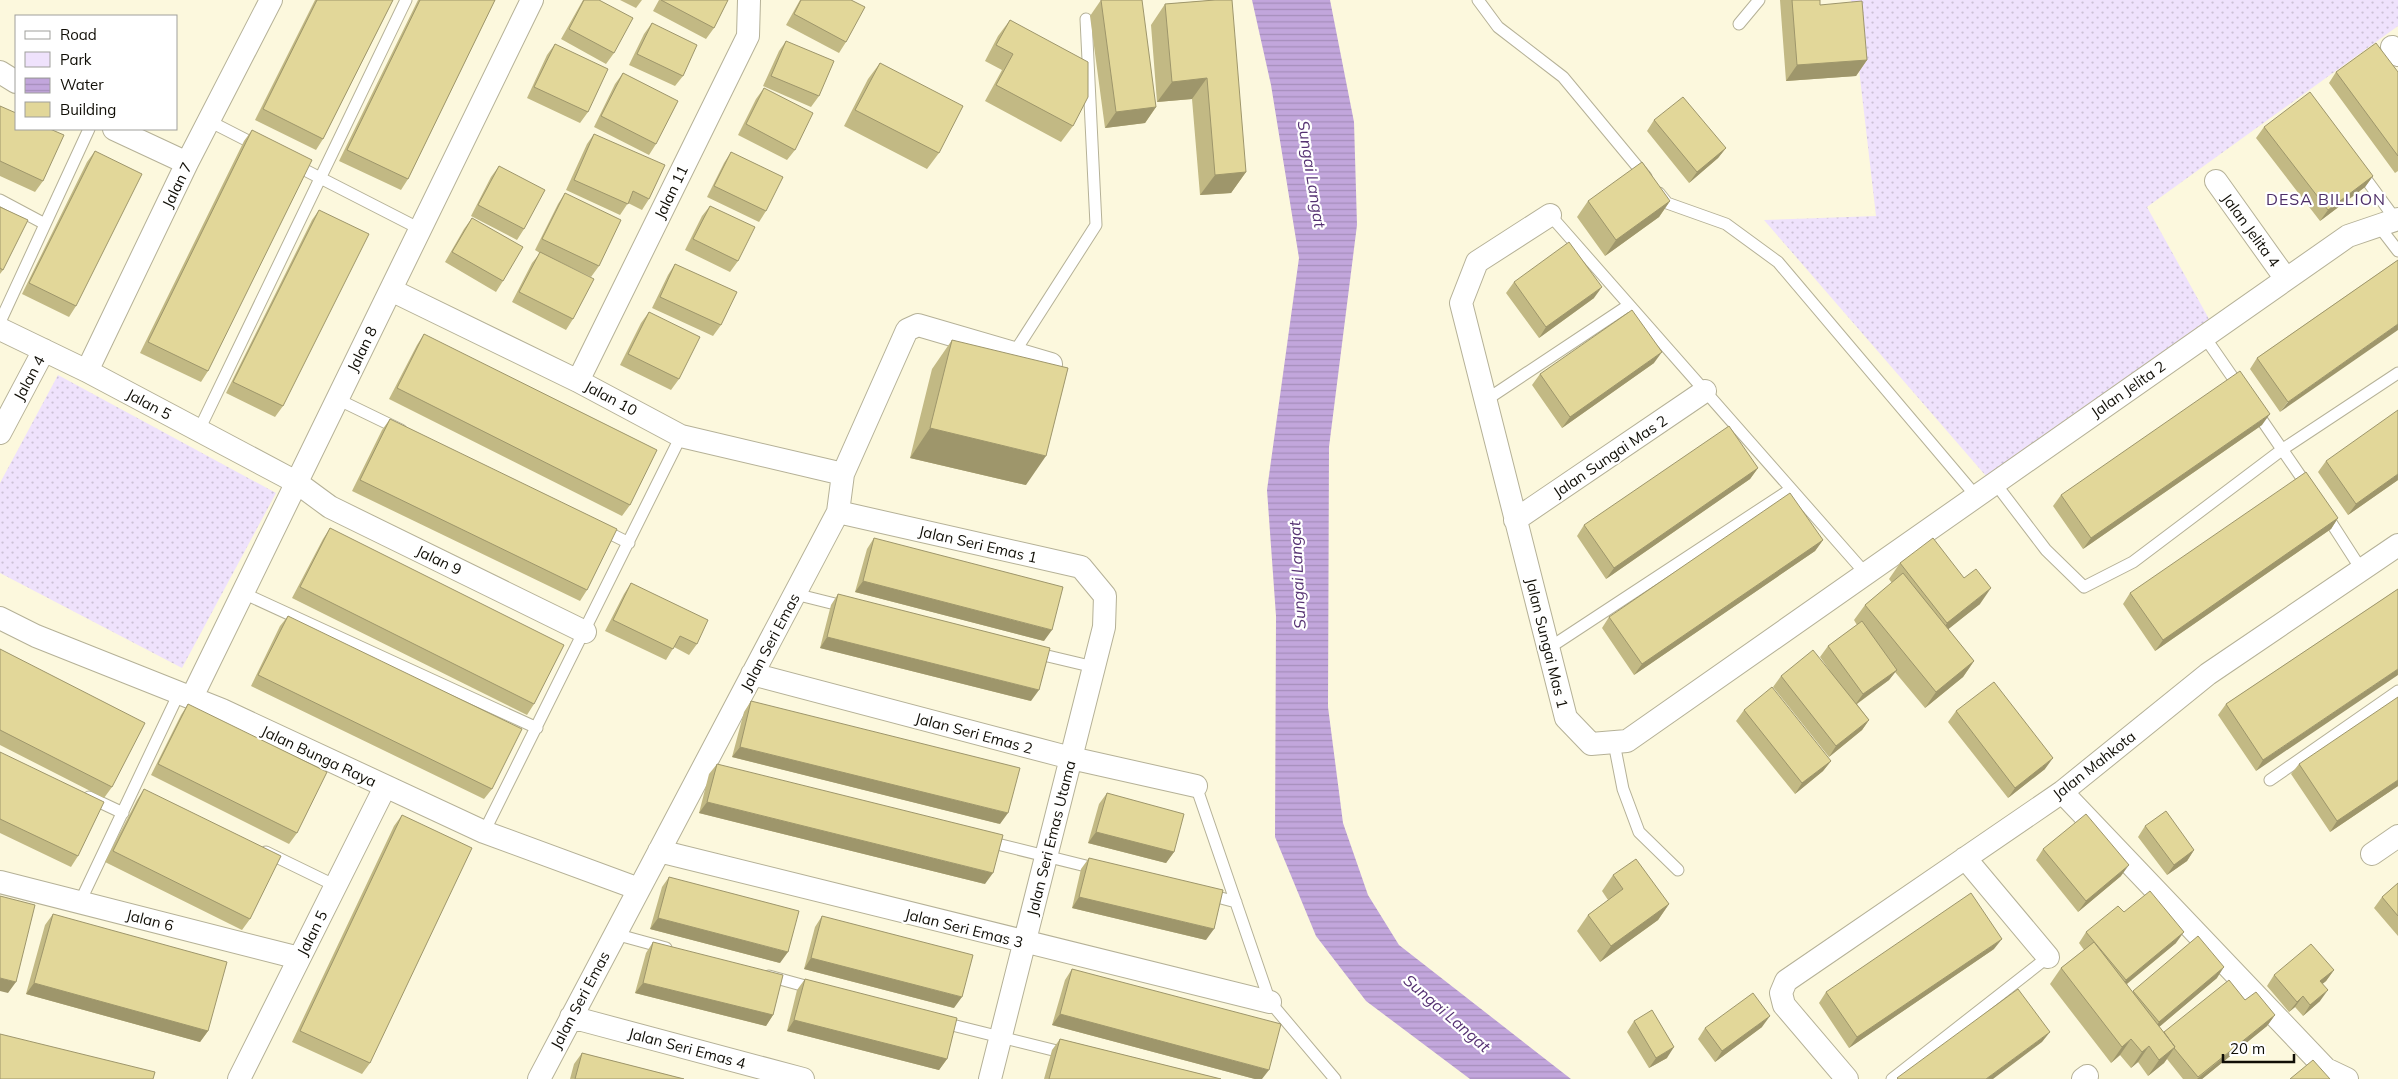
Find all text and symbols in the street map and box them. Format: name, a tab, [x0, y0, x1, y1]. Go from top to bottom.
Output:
legend	[15, 15, 178, 130]
text: Road	[60, 25, 97, 44]
text: Park	[60, 50, 92, 69]
text: Water	[60, 75, 104, 94]
text: Building	[60, 100, 116, 119]
water label: Sungai Langat	[1294, 119, 1330, 229]
street label: Jalan 7	[158, 159, 196, 211]
street label: Jalan 11	[650, 162, 692, 222]
street label: Jalan Jelita 4	[2218, 189, 2284, 271]
district label: DESA BILLION	[2266, 189, 2386, 209]
street label: Jalan 8	[343, 323, 381, 375]
street label: Jalan 4	[9, 352, 49, 404]
street label: Jalan Jelita 2	[2087, 356, 2169, 422]
street label: Jalan 10	[581, 376, 641, 420]
street label: Jalan 5	[123, 384, 175, 424]
street label: Jalan Sungai Mas 2	[1549, 411, 1671, 501]
water label: Sungai Langat	[1284, 520, 1310, 630]
street label: Jalan Seri Emas 1	[917, 521, 1039, 567]
street label: Jalan 9	[413, 541, 465, 579]
street label: Jalan Sungai Mas 1	[1522, 576, 1572, 710]
street label: Jalan Seri Emas	[736, 590, 804, 694]
street label: Jalan Seri Emas 2	[913, 708, 1035, 758]
street label: Jalan Bunga Raya	[258, 721, 380, 791]
street label: Jalan Mahkota	[2049, 727, 2139, 803]
street label: Jalan Seri Emas Utama	[1023, 758, 1079, 918]
street label: Jalan Seri Emas 3	[903, 904, 1025, 952]
street label: Jalan 6	[124, 905, 176, 935]
street label: Jalan 5	[293, 907, 331, 959]
street label: Jalan Seri Emas	[546, 948, 614, 1052]
water label: Sungai Langat	[1400, 970, 1495, 1056]
street label: Jalan Seri Emas 4	[626, 1023, 748, 1073]
scale bar	[2223, 1032, 2294, 1064]
text: 20 m	[2230, 1039, 2265, 1058]

